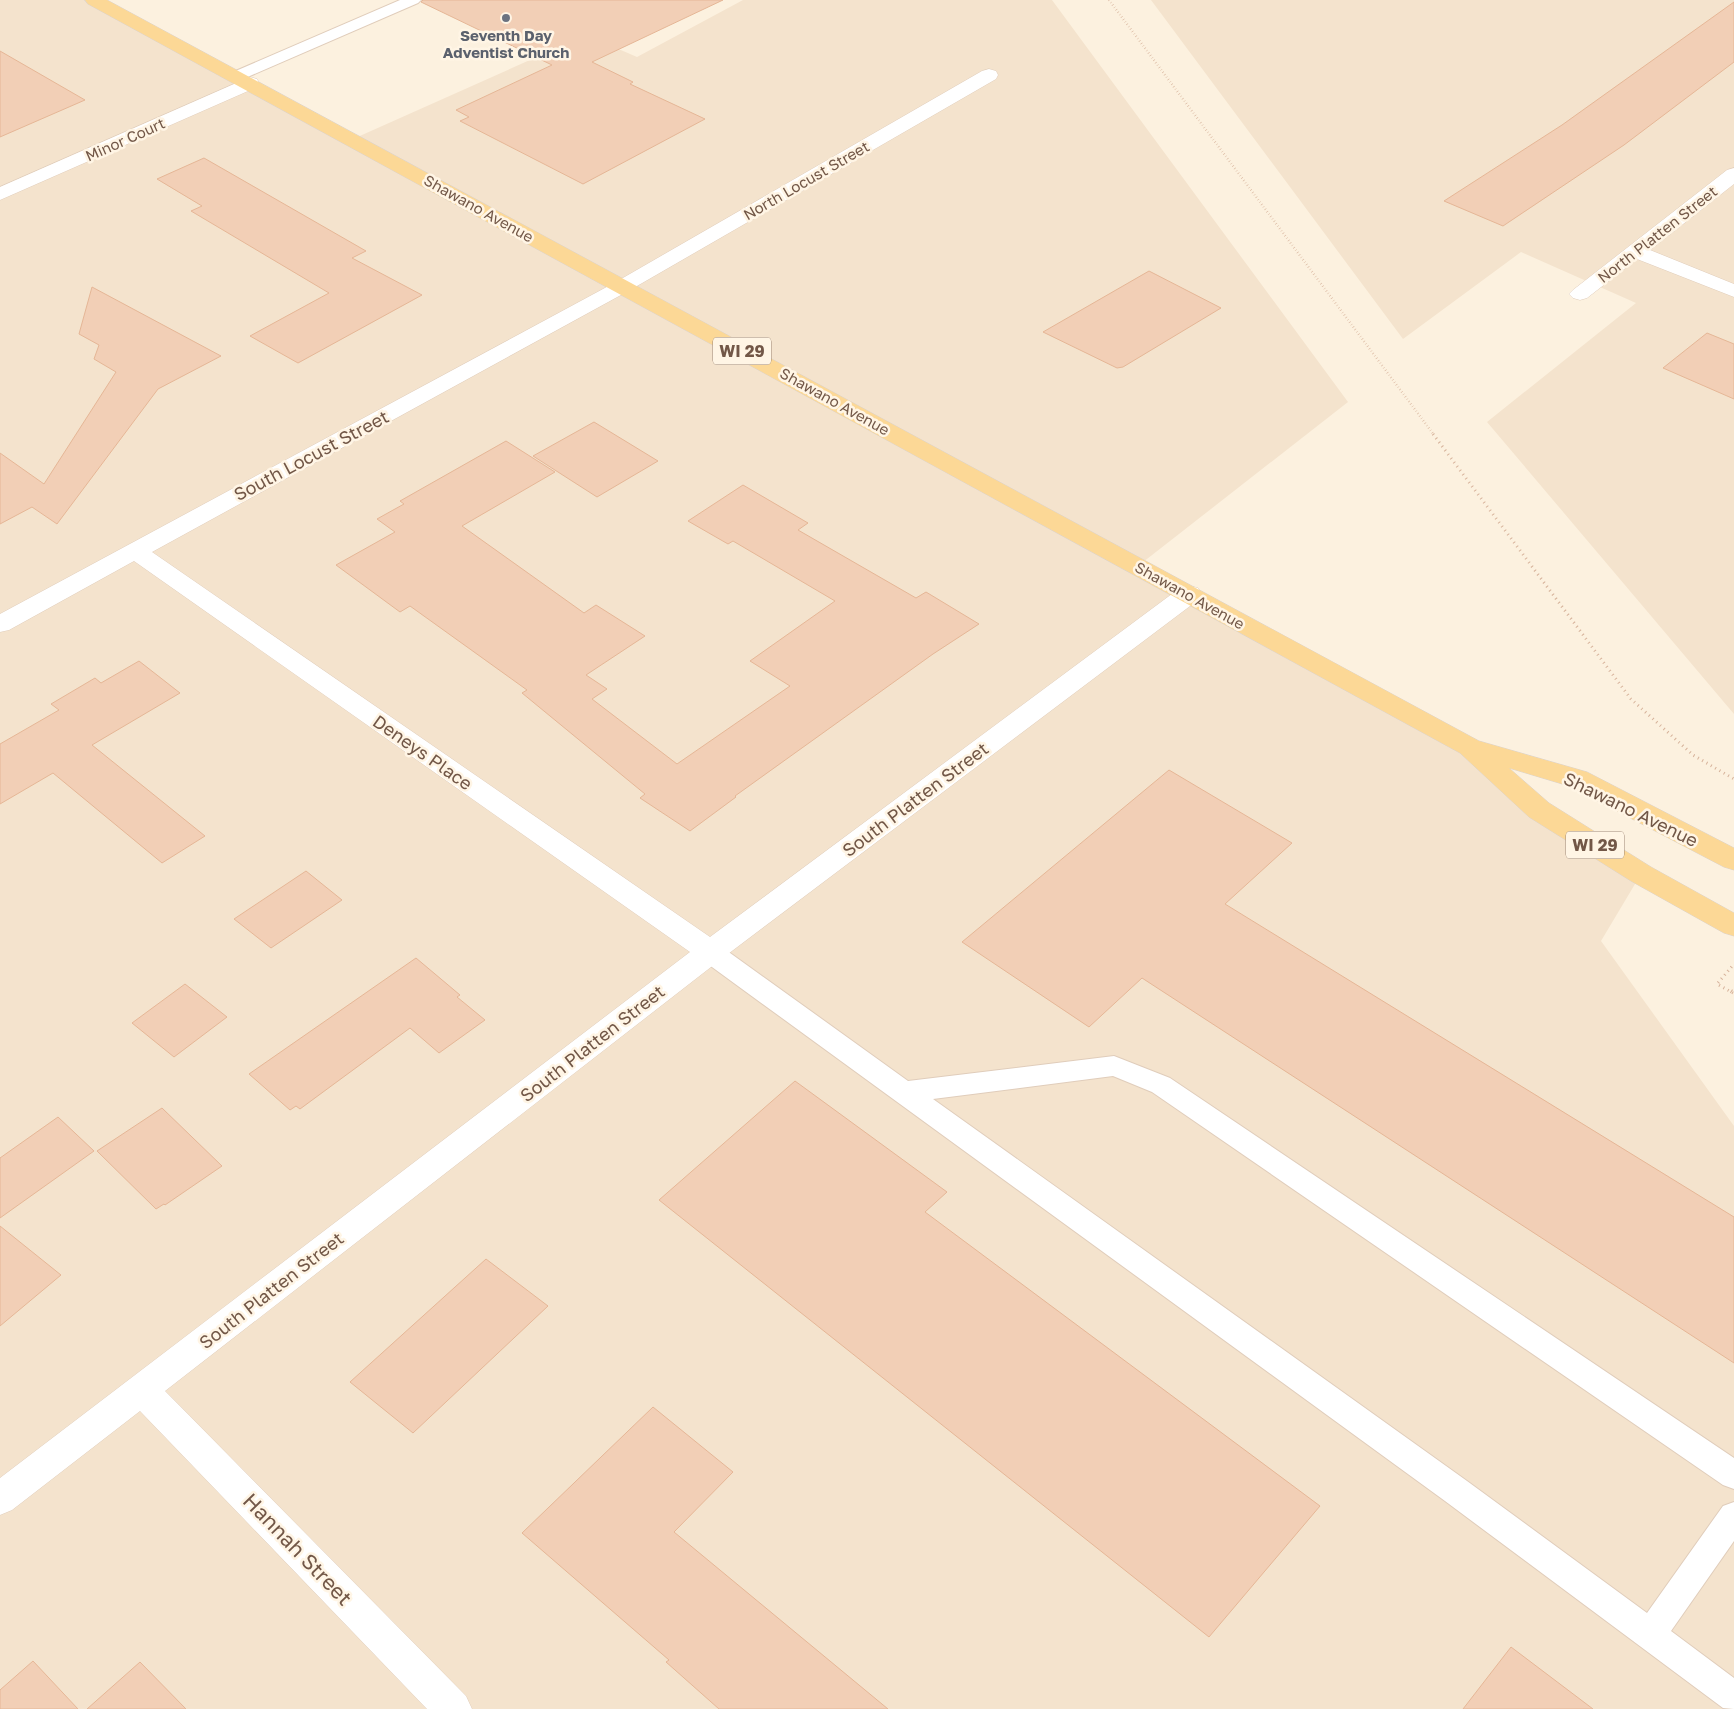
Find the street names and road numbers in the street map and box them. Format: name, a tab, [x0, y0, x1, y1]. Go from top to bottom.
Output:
street label: Minor Court	[82, 113, 168, 165]
street label: North Locust Street	[740, 137, 872, 223]
street label: Shawano Avenue	[421, 170, 537, 246]
street label: North Platten Street	[1594, 182, 1720, 286]
road number: WI 29	[713, 338, 771, 364]
street label: Shawano Avenue	[777, 363, 893, 439]
street label: South Locust Street	[230, 405, 392, 505]
street label: Shawano Avenue	[1132, 557, 1248, 633]
street label: Deneys Place	[369, 710, 477, 794]
street label: South Platten Street	[838, 737, 992, 861]
street label: Shawano Avenue	[1560, 767, 1702, 851]
road number: WI 29	[1566, 832, 1624, 858]
street label: South Platten Street	[515, 980, 669, 1106]
street label: South Platten Street	[194, 1227, 348, 1353]
street label: Hannah Street	[238, 1488, 358, 1610]

